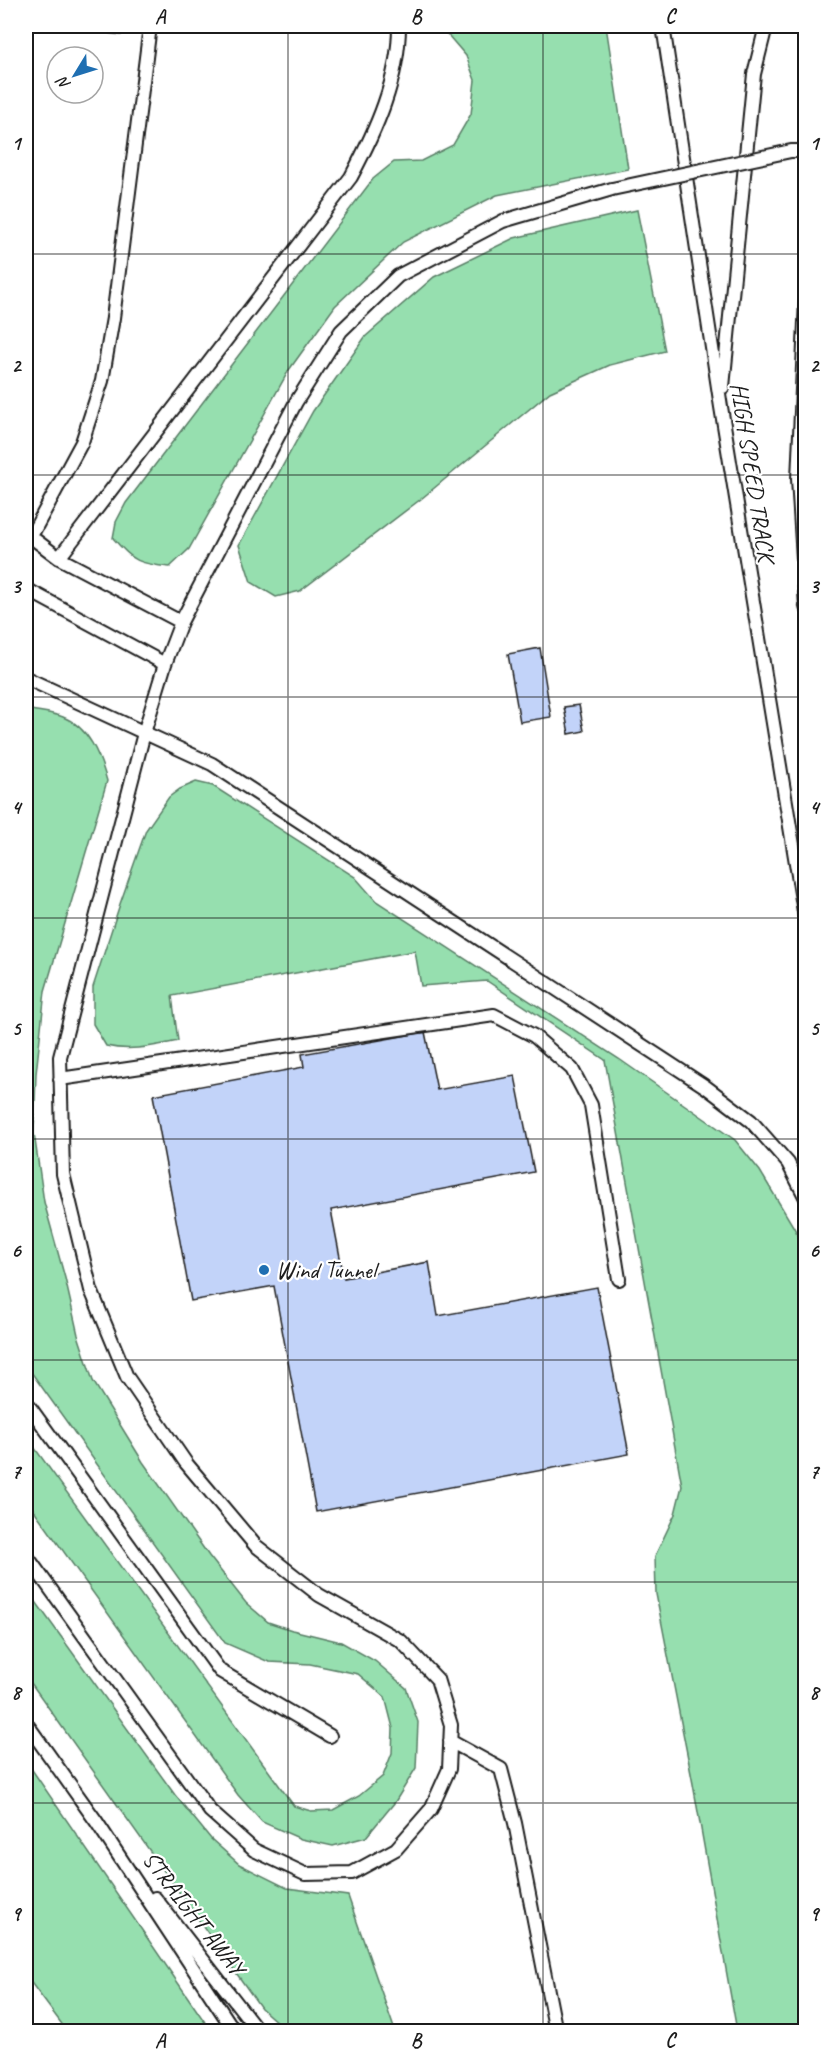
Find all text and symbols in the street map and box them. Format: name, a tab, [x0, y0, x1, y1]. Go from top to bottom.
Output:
text: A	[155, 4, 167, 29]
text: B	[411, 4, 423, 29]
text: C	[665, 4, 677, 29]
north arrow	[45, 45, 105, 105]
text: N	[51, 71, 75, 94]
text: 1	[12, 131, 23, 156]
text: 1	[810, 131, 821, 156]
text: 2	[12, 353, 23, 378]
text: 2	[810, 353, 821, 378]
street label: HIGH SPEED TRACK	[724, 380, 783, 569]
text: 3	[12, 574, 23, 599]
text: 3	[810, 574, 821, 599]
text: 4	[12, 795, 24, 820]
text: 4	[810, 795, 822, 820]
text: 5	[12, 1016, 23, 1041]
text: 5	[810, 1016, 821, 1041]
text: 6	[11, 1238, 22, 1263]
text: 6	[809, 1238, 820, 1263]
place label: Wind Tunnel	[276, 1255, 380, 1285]
marker: Wind Tunnel	[257, 1263, 271, 1277]
text: 7	[12, 1459, 23, 1484]
text: 7	[810, 1459, 821, 1484]
text: 8	[12, 1680, 24, 1705]
text: 8	[810, 1680, 822, 1705]
street label: STRAIGHT AWAY	[136, 1845, 254, 1984]
text: 9	[12, 1901, 23, 1926]
text: 9	[810, 1901, 821, 1926]
text: A	[155, 2028, 167, 2053]
text: B	[411, 2028, 423, 2053]
text: C	[665, 2028, 677, 2053]

